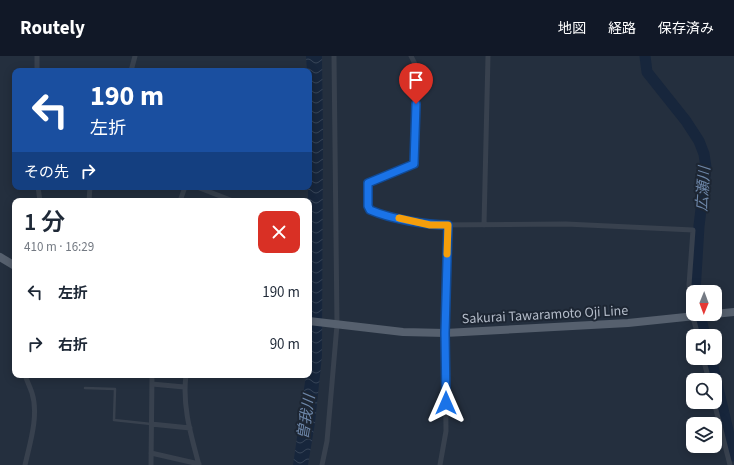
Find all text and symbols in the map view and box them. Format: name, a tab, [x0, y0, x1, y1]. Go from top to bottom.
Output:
text: Routely	[20, 15, 85, 42]
text: 地図	[558, 19, 586, 39]
text: 経路	[608, 19, 636, 39]
text: 保存済み	[658, 19, 714, 39]
pin	[399, 63, 433, 104]
icon: arrive	[405, 69, 427, 91]
text: 190 m	[90, 76, 164, 116]
icon: left	[24, 84, 76, 136]
text: 左折	[90, 116, 126, 141]
icon: right	[77, 160, 99, 182]
text: その先	[24, 162, 69, 183]
water label: 広瀬川	[691, 164, 716, 212]
text: 1 分	[24, 205, 65, 240]
button: close	[258, 211, 300, 253]
text: 410 m · 16:29	[24, 238, 94, 256]
icon: left	[24, 281, 46, 303]
text: 190 m	[262, 282, 300, 303]
text: 左折	[58, 283, 88, 304]
north arrow	[686, 285, 722, 321]
map controls	[686, 285, 722, 453]
street label: Sakurai Tawaramoto Oji Line	[461, 301, 629, 329]
button: sound	[686, 329, 722, 365]
icon: right	[24, 333, 46, 355]
text: 90 m	[270, 334, 300, 355]
text: 右折	[58, 335, 88, 356]
button: search	[686, 373, 722, 409]
position arrow	[425, 382, 467, 424]
water label: 曽我川	[293, 391, 321, 441]
button: layers	[686, 417, 722, 453]

